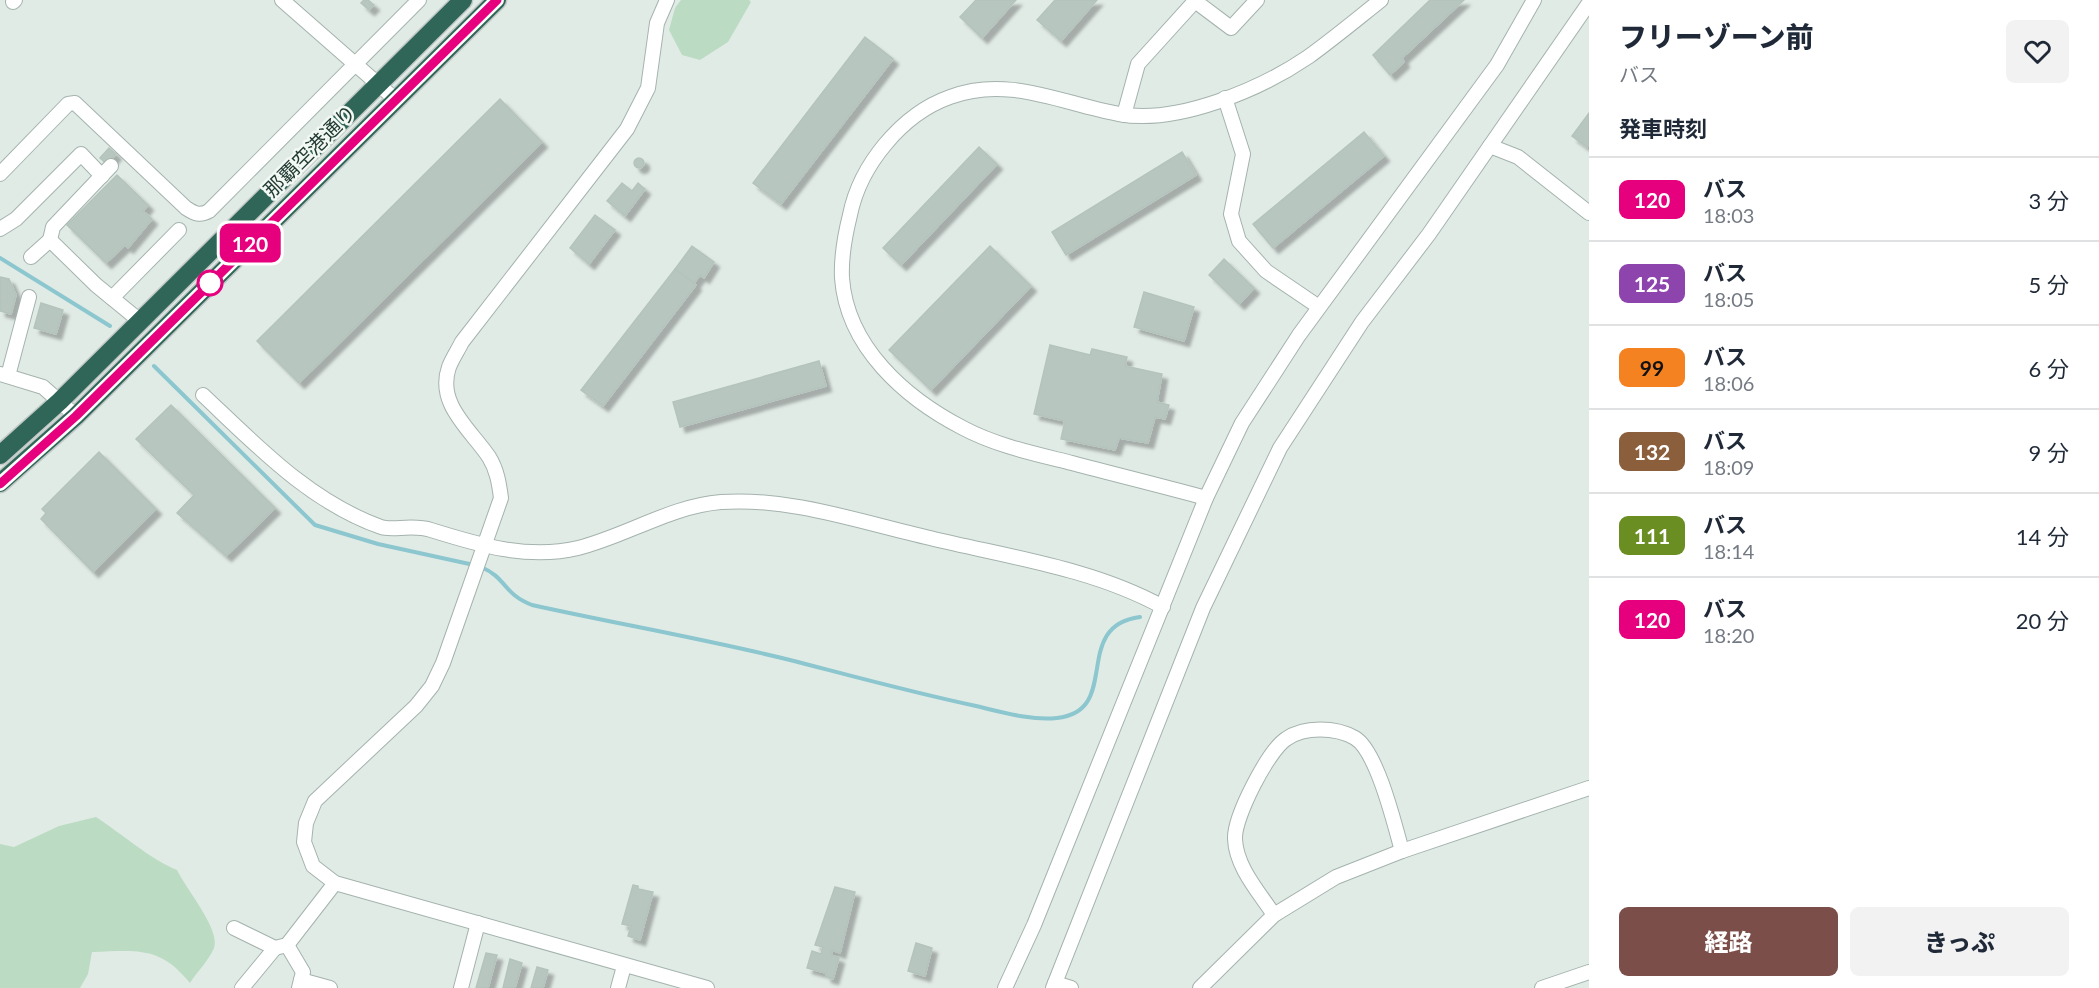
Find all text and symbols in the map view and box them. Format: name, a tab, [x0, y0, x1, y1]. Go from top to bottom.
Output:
text: フリーゾーン前	[1619, 19, 1814, 53]
button: heart	[2006, 20, 2069, 83]
text: バス	[1619, 62, 1659, 86]
street label: 那覇空港通り	[258, 99, 360, 201]
text: 発車時刻	[1619, 115, 1707, 142]
text: バス	[1703, 175, 1747, 202]
text: 120	[1634, 187, 1670, 212]
text: 3 分	[2029, 187, 2069, 214]
text: 18:03	[1703, 203, 1754, 227]
line badge: 120	[216, 224, 284, 262]
text: 120	[232, 231, 268, 256]
text: バス	[1703, 259, 1747, 286]
unlabelled marker	[197, 270, 223, 296]
text: 125	[1634, 271, 1670, 296]
text: 5 分	[2029, 271, 2069, 298]
text: 18:05	[1703, 287, 1754, 311]
text: バス	[1703, 343, 1747, 370]
text: 99	[1640, 355, 1664, 380]
text: 6 分	[2029, 355, 2069, 382]
text: 18:06	[1703, 371, 1754, 395]
text: バス	[1703, 427, 1747, 454]
text: 132	[1634, 439, 1670, 464]
text: 9 分	[2029, 439, 2069, 466]
text: 18:09	[1703, 455, 1754, 479]
text: バス	[1703, 511, 1747, 538]
text: 111	[1634, 523, 1670, 548]
text: 14 分	[2016, 523, 2069, 550]
text: 18:14	[1703, 539, 1754, 563]
text: バス	[1703, 595, 1747, 622]
text: 120	[1634, 607, 1670, 632]
text: 20 分	[2016, 607, 2069, 634]
text: 18:20	[1703, 623, 1754, 647]
button: 経路	[1619, 907, 1838, 976]
button: きっぷ	[1850, 907, 2069, 976]

